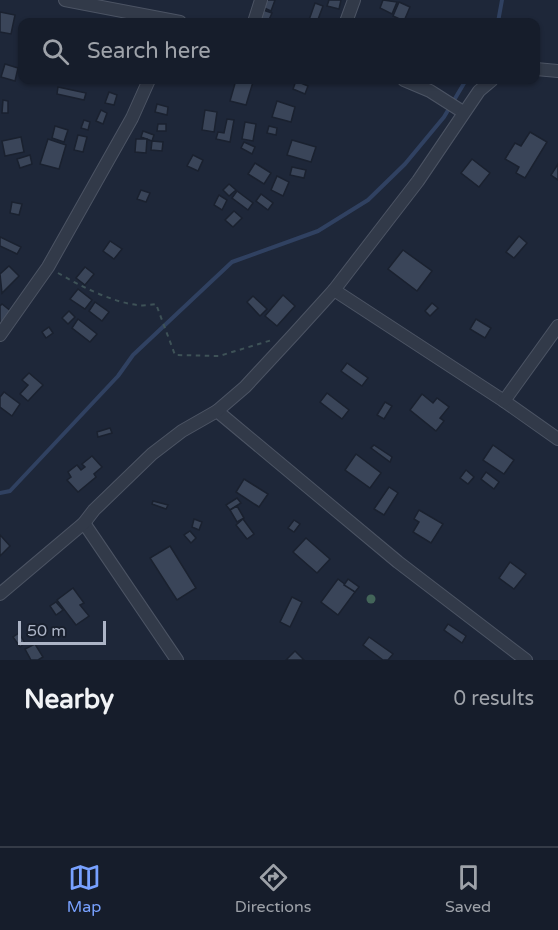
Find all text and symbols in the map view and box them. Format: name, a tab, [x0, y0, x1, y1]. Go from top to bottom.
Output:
search box	[18, 18, 540, 84]
icon: search	[39, 35, 72, 68]
text: Search here	[87, 38, 211, 64]
scale bar	[18, 618, 106, 646]
text: 50 m	[27, 621, 66, 641]
text: Nearby	[24, 684, 114, 715]
text: 0 results	[454, 687, 534, 711]
tab: Map	[67, 861, 101, 917]
tab: Directions	[235, 861, 311, 917]
tab: Saved	[445, 861, 491, 917]

